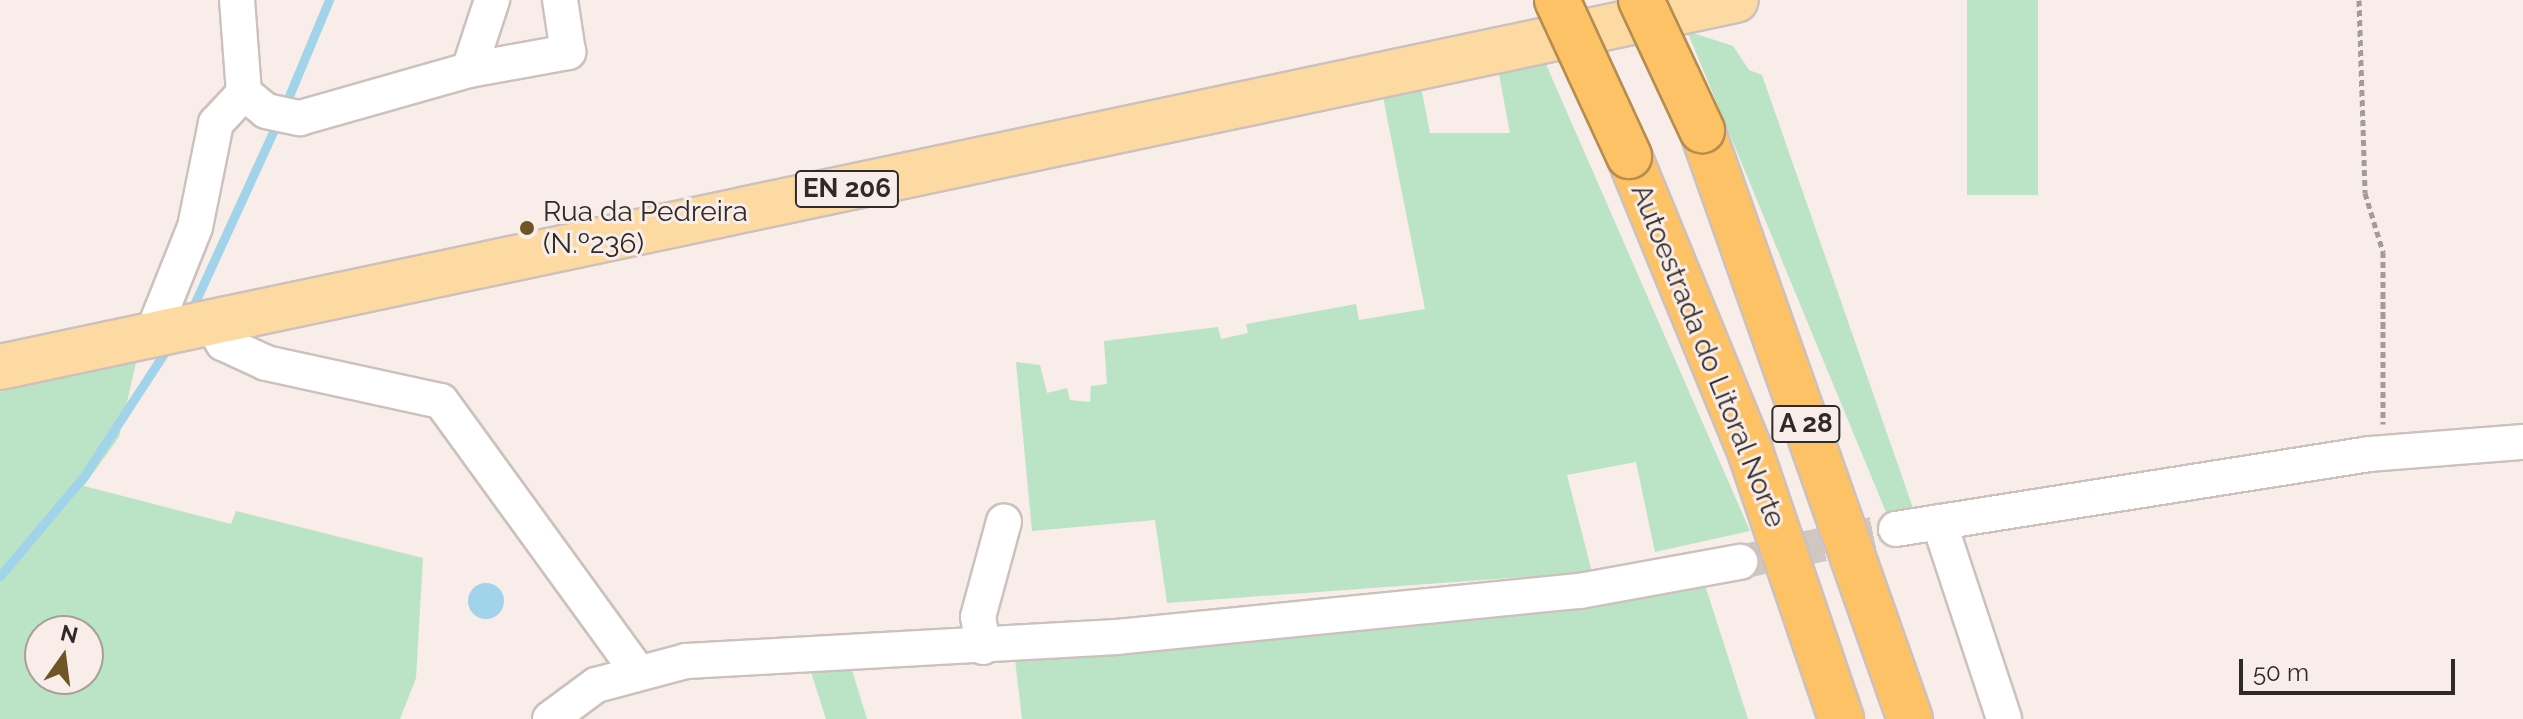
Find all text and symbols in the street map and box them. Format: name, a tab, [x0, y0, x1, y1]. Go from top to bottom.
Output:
road number: EN 206	[793, 167, 901, 211]
street label: Autoestrada do Litoral Norte	[1624, 179, 1792, 533]
place label: Rua da Pedreira (N.º236)	[543, 195, 748, 261]
marker: Rua da Pedreira (N.º236)	[518, 219, 536, 237]
road number: A 28	[1770, 402, 1842, 446]
north arrow	[24, 615, 104, 695]
text: N	[58, 619, 81, 648]
scale bar	[2243, 643, 2459, 693]
text: 50 m	[2253, 658, 2309, 687]

